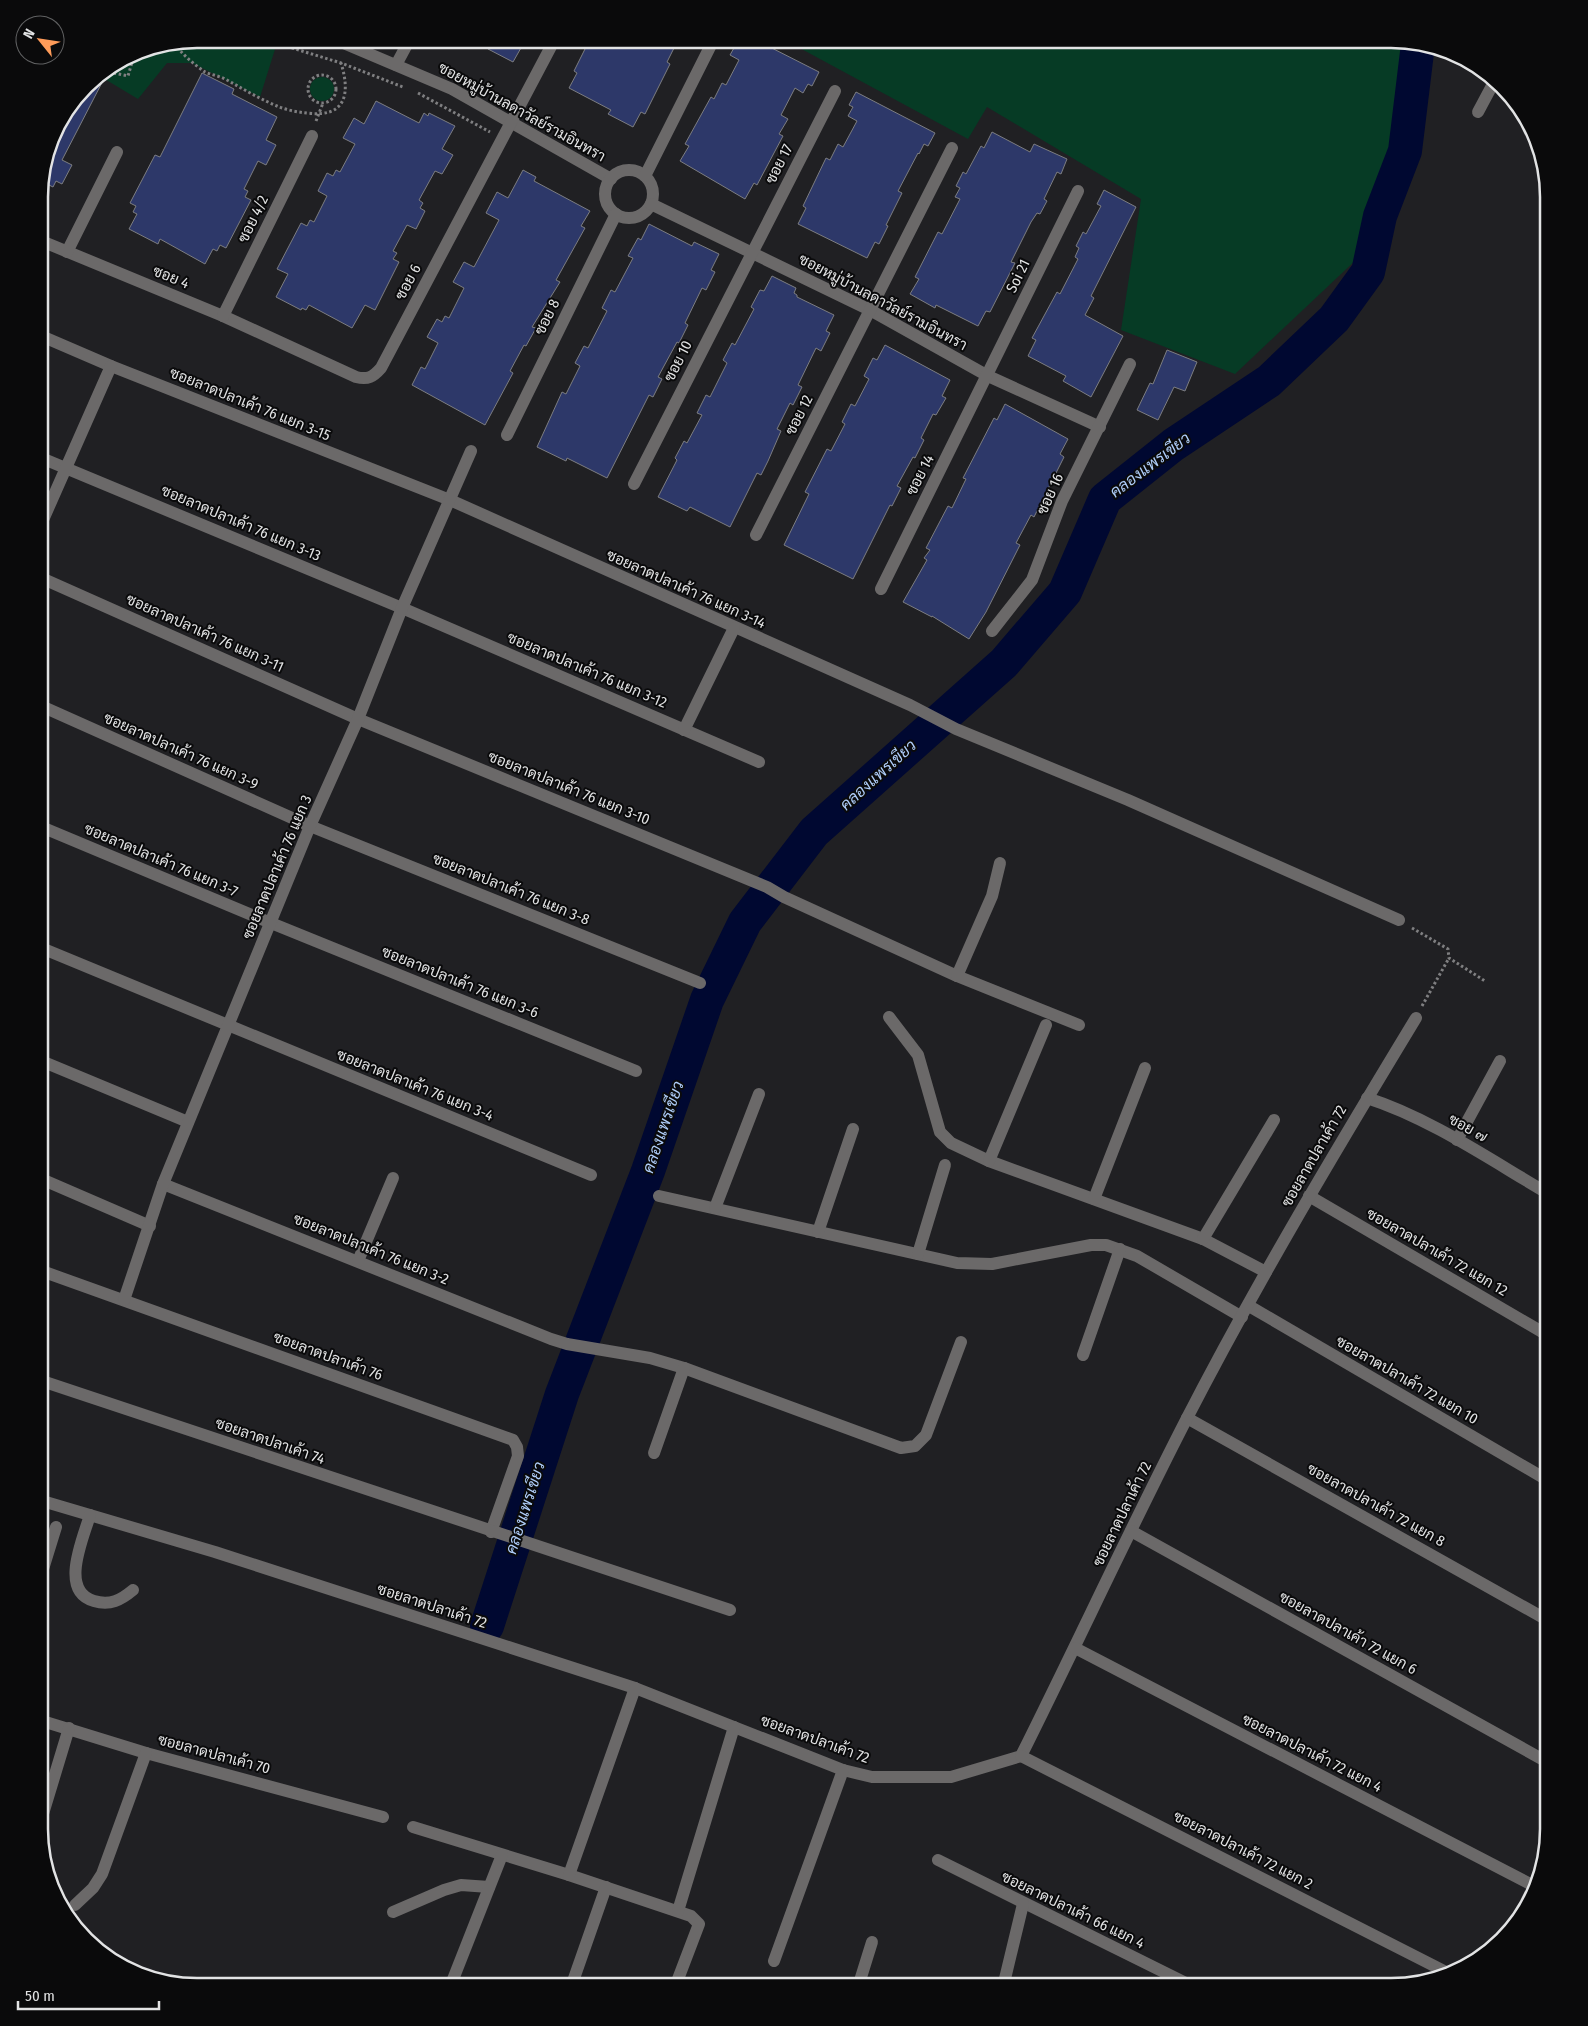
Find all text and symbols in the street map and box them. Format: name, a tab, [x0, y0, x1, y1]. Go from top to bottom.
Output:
north arrow	[15, 15, 65, 65]
text: N	[20, 26, 39, 42]
street label: ซอยหมู่บ้านลดาวัลย์รามอินทรา	[435, 58, 609, 166]
street label: ซอย 17	[761, 141, 797, 187]
street label: ซอย 4/2	[234, 192, 272, 245]
street label: ซอยหมู่บ้านลดาวัลย์รามอินทรา	[795, 249, 971, 355]
street label: Soi 21	[1002, 256, 1034, 296]
street label: ซอย 6	[391, 261, 425, 303]
street label: ซอย 4	[150, 262, 192, 292]
street label: ซอย 8	[531, 296, 563, 338]
street label: ซอย 10	[660, 337, 696, 385]
street label: ซอยลาดปลาเค้า 76 แยก 3-15	[167, 363, 334, 445]
street label: ซอย 12	[781, 392, 817, 438]
water label: คลองแพรเขียว	[1105, 427, 1194, 501]
street label: ซอย 14	[902, 452, 938, 498]
street label: ซอย 16	[1033, 470, 1067, 518]
street label: ซอยลาดปลาเค้า 76 แยก 3-13	[158, 480, 324, 565]
street label: ซอยลาดปลาเค้า 76 แยก 3-14	[604, 545, 769, 632]
street label: ซอยลาดปลาเค้า 76 แยก 3-11	[123, 589, 287, 676]
street label: ซอยลาดปลาเค้า 76 แยก 3-12	[504, 627, 670, 712]
street label: ซอยลาดปลาเค้า 76 แยก 3-9	[101, 708, 262, 793]
water label: คลองแพรเขียว	[835, 734, 920, 814]
street label: ซอยลาดปลาเค้า 76 แยก 3-10	[486, 746, 653, 829]
street label: ซอยลาดปลาเค้า 76 แยก 3	[238, 792, 316, 942]
street label: ซอยลาดปลาเค้า 76 แยก 3-7	[81, 818, 241, 901]
street label: ซอยลาดปลาเค้า 76 แยก 3-8	[430, 848, 592, 929]
street label: ซอยลาดปลาเค้า 76 แยก 3-6	[379, 941, 541, 1022]
street label: ซอยลาดปลาเค้า 76 แยก 3-4	[334, 1044, 496, 1125]
water label: คลองแพรเขียว	[637, 1078, 688, 1175]
street label: ซอยลาดปลาเค้า 72	[1277, 1101, 1351, 1210]
street label: ซอย ๗	[1446, 1110, 1490, 1146]
street label: ซอยลาดปลาเค้า 72 แยก 12	[1363, 1203, 1511, 1300]
street label: ซอยลาดปลาเค้า 76 แยก 3-2	[291, 1209, 452, 1289]
street label: ซอยลาดปลาเค้า 76	[271, 1327, 385, 1384]
street label: ซอยลาดปลาเค้า 72 แยก 10	[1333, 1331, 1482, 1428]
street label: ซอยลาดปลาเค้า 74	[213, 1413, 327, 1468]
street label: ซอยลาดปลาเค้า 72	[1088, 1458, 1155, 1569]
water label: คลองแพรเขียว	[499, 1459, 549, 1557]
street label: ซอยลาดปลาเค้า 72 แยก 8	[1304, 1459, 1449, 1550]
street label: ซอยลาดปลาเค้า 72	[375, 1579, 490, 1632]
street label: ซอยลาดปลาเค้า 72 แยก 6	[1276, 1587, 1421, 1678]
street label: ซอยลาดปลาเค้า 72 แยก 4	[1239, 1709, 1385, 1796]
street label: ซอยลาดปลาเค้า 72	[758, 1710, 872, 1767]
street label: ซอยลาดปลาเค้า 70	[156, 1729, 272, 1778]
street label: ซอยลาดปลาเค้า 72 แยก 2	[1170, 1806, 1316, 1893]
street label: ซอยลาดปลาเค้า 66 แยก 4	[999, 1867, 1148, 1952]
scale bar	[18, 1978, 159, 2010]
text: 50 m	[25, 1987, 55, 2005]

